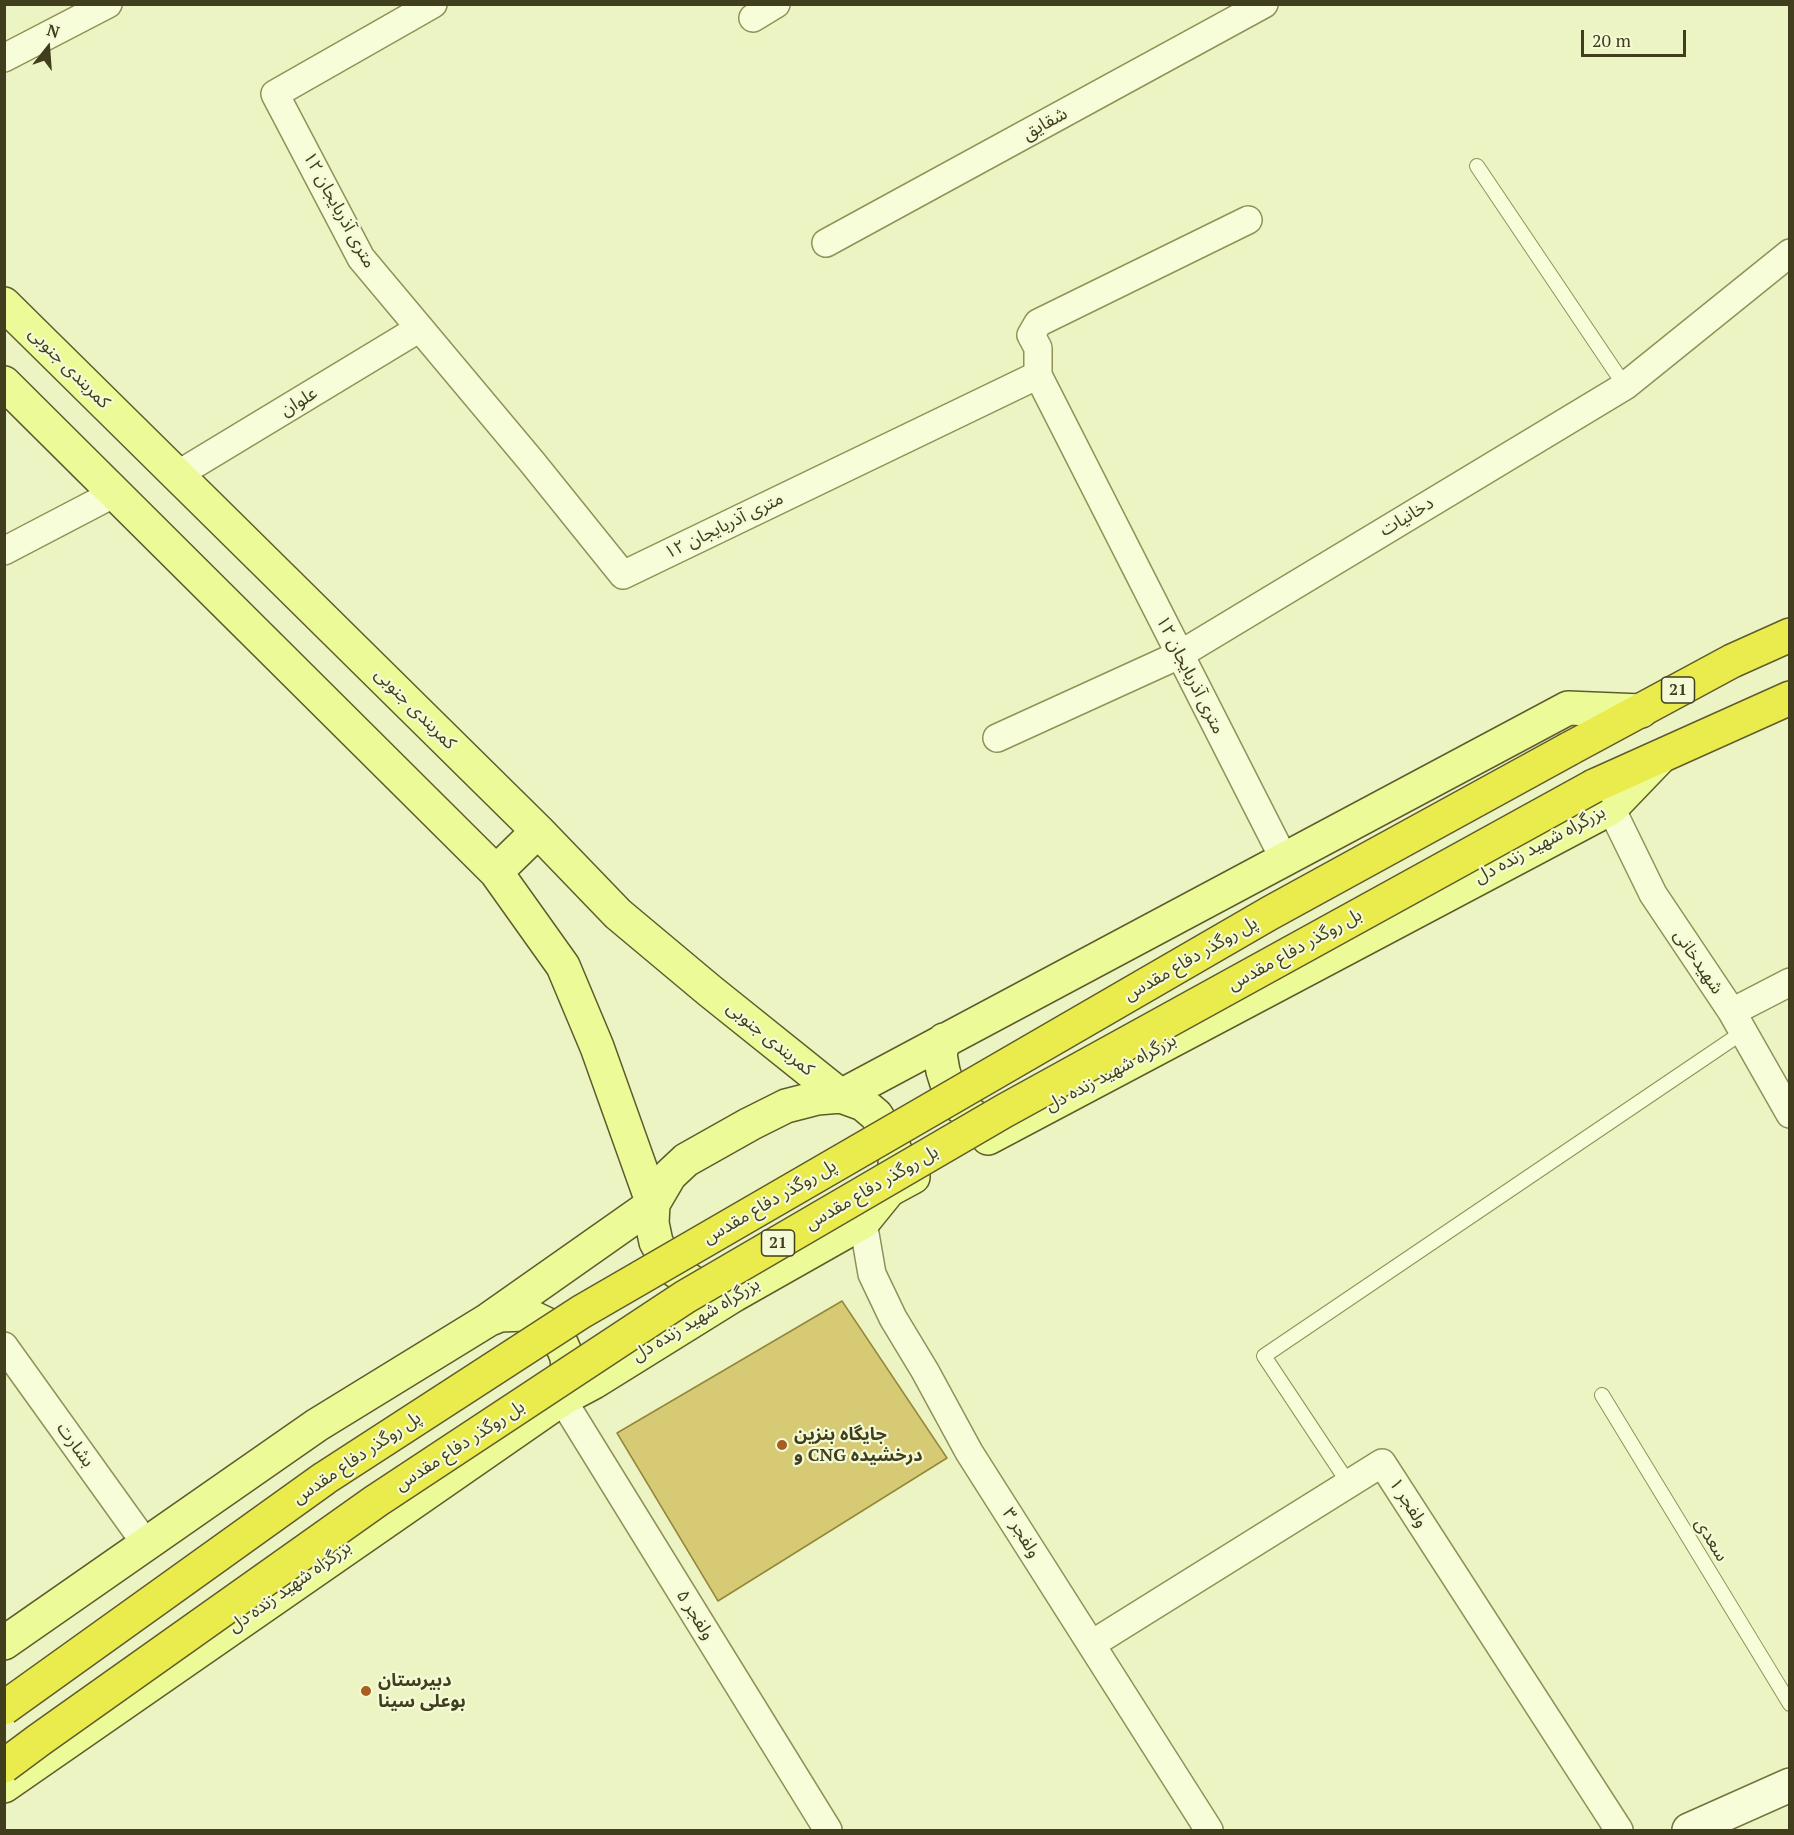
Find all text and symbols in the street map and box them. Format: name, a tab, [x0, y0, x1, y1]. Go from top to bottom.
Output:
north arrow	[18, 18, 78, 78]
text: N	[44, 18, 62, 43]
scale bar	[1584, 18, 1689, 56]
text: 20 m	[1592, 28, 1631, 52]
street label: شقایق	[1019, 103, 1071, 145]
street label: ۱۲ متری آذربایجان	[298, 148, 380, 272]
street label: کمربندی جنوبی	[24, 323, 114, 413]
street label: علوان	[276, 383, 322, 421]
street label: ۱۲ متری آذربایجان	[661, 488, 787, 564]
street label: دخانیات	[1376, 493, 1438, 541]
street label: ۱۲ متری آذربایجان	[1151, 612, 1229, 738]
street label: کمربندی جنوبی	[370, 664, 460, 754]
road number: 21	[1662, 677, 1694, 703]
street label: بزرگراه شهید زنده دل	[1471, 801, 1609, 889]
street label: بل روگذر دفاع مقدس	[1224, 904, 1366, 996]
street label: پل روگذر دفاع مقدس	[1120, 912, 1262, 1006]
street label: شهیدخانی	[1669, 926, 1727, 998]
street label: کمربندی جنوبی	[722, 997, 818, 1081]
street label: بزرگراه شهید زنده دل	[1042, 1029, 1180, 1117]
street label: بل روگذر دفاع مقدس	[802, 1141, 942, 1235]
street label: پل روگذر دفاع مقدس	[699, 1155, 841, 1249]
road number: 21	[762, 1230, 794, 1256]
street label: بزرگراه شهید زنده دل	[628, 1273, 764, 1367]
street label: بل روگذر دفاع مقدس	[391, 1396, 529, 1496]
street label: پل روگذر دفاع مقدس	[289, 1407, 425, 1509]
street label: بشارت	[52, 1418, 98, 1472]
place label: جایگاه بنزین و CNG درخشیده	[794, 1424, 923, 1466]
marker: جایگاه بنزین و CNG درخشیده	[775, 1438, 789, 1452]
street label: ولفجر ۱	[1384, 1474, 1432, 1532]
street label: ولفجر ۳	[997, 1504, 1045, 1562]
street label: سعدی	[1690, 1514, 1732, 1566]
street label: بزرگراه شهید زنده دل	[224, 1537, 356, 1637]
street label: ولفجر ۵	[671, 1586, 719, 1644]
place label: دبیرستان بوعلی سینا	[378, 1670, 466, 1712]
marker: دبیرستان بوعلی سینا	[359, 1684, 373, 1698]

